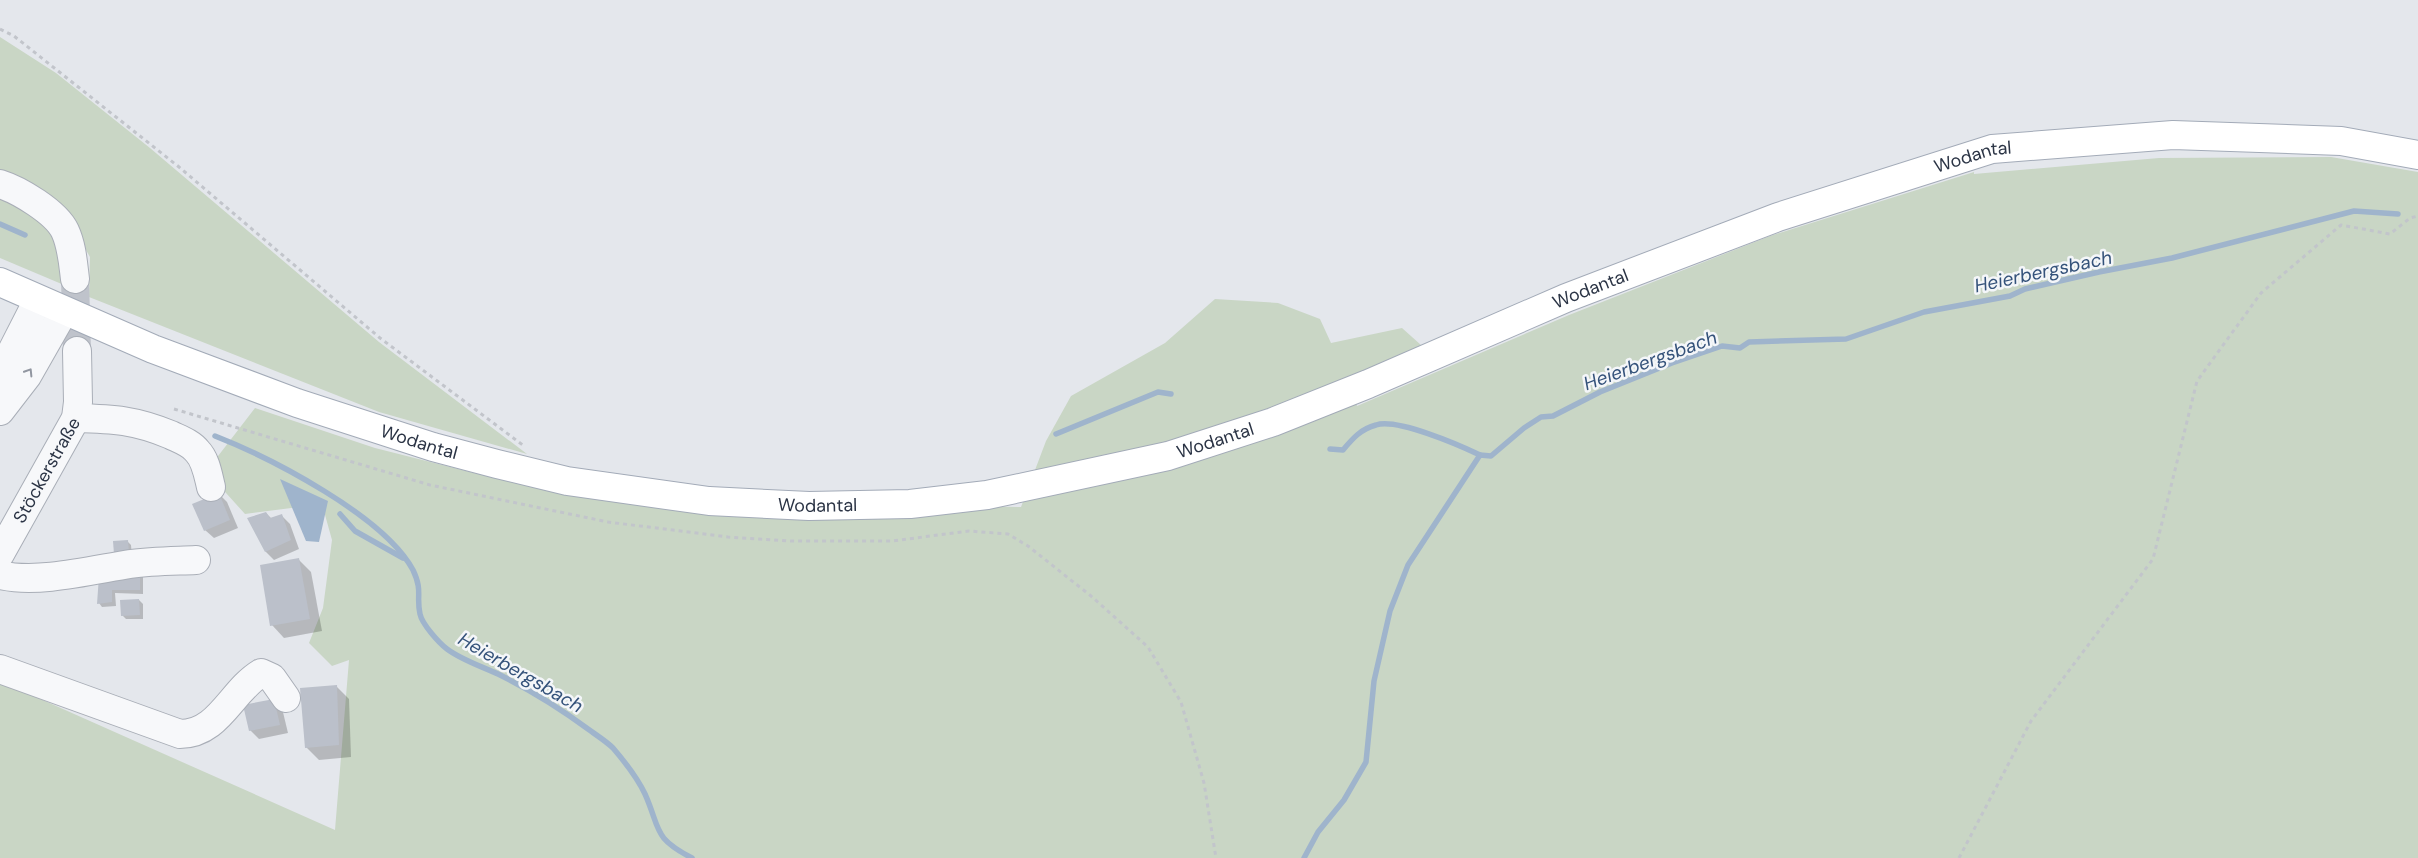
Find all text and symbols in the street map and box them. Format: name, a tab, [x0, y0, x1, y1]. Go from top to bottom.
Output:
street label: Wodantal	[1931, 136, 2012, 179]
water label: Heierbergsbach	[1972, 245, 2114, 298]
street label: Wodantal	[1549, 263, 1632, 314]
water label: Heierbergsbach	[1580, 325, 1720, 396]
one-way arrow	[23, 368, 32, 378]
street label: Stöckerstraße	[8, 413, 86, 527]
street label: Wodantal	[1174, 417, 1257, 464]
street label: Wodantal	[377, 419, 460, 465]
street label: Wodantal	[777, 492, 857, 518]
water label: Heierbergsbach	[454, 627, 588, 718]

